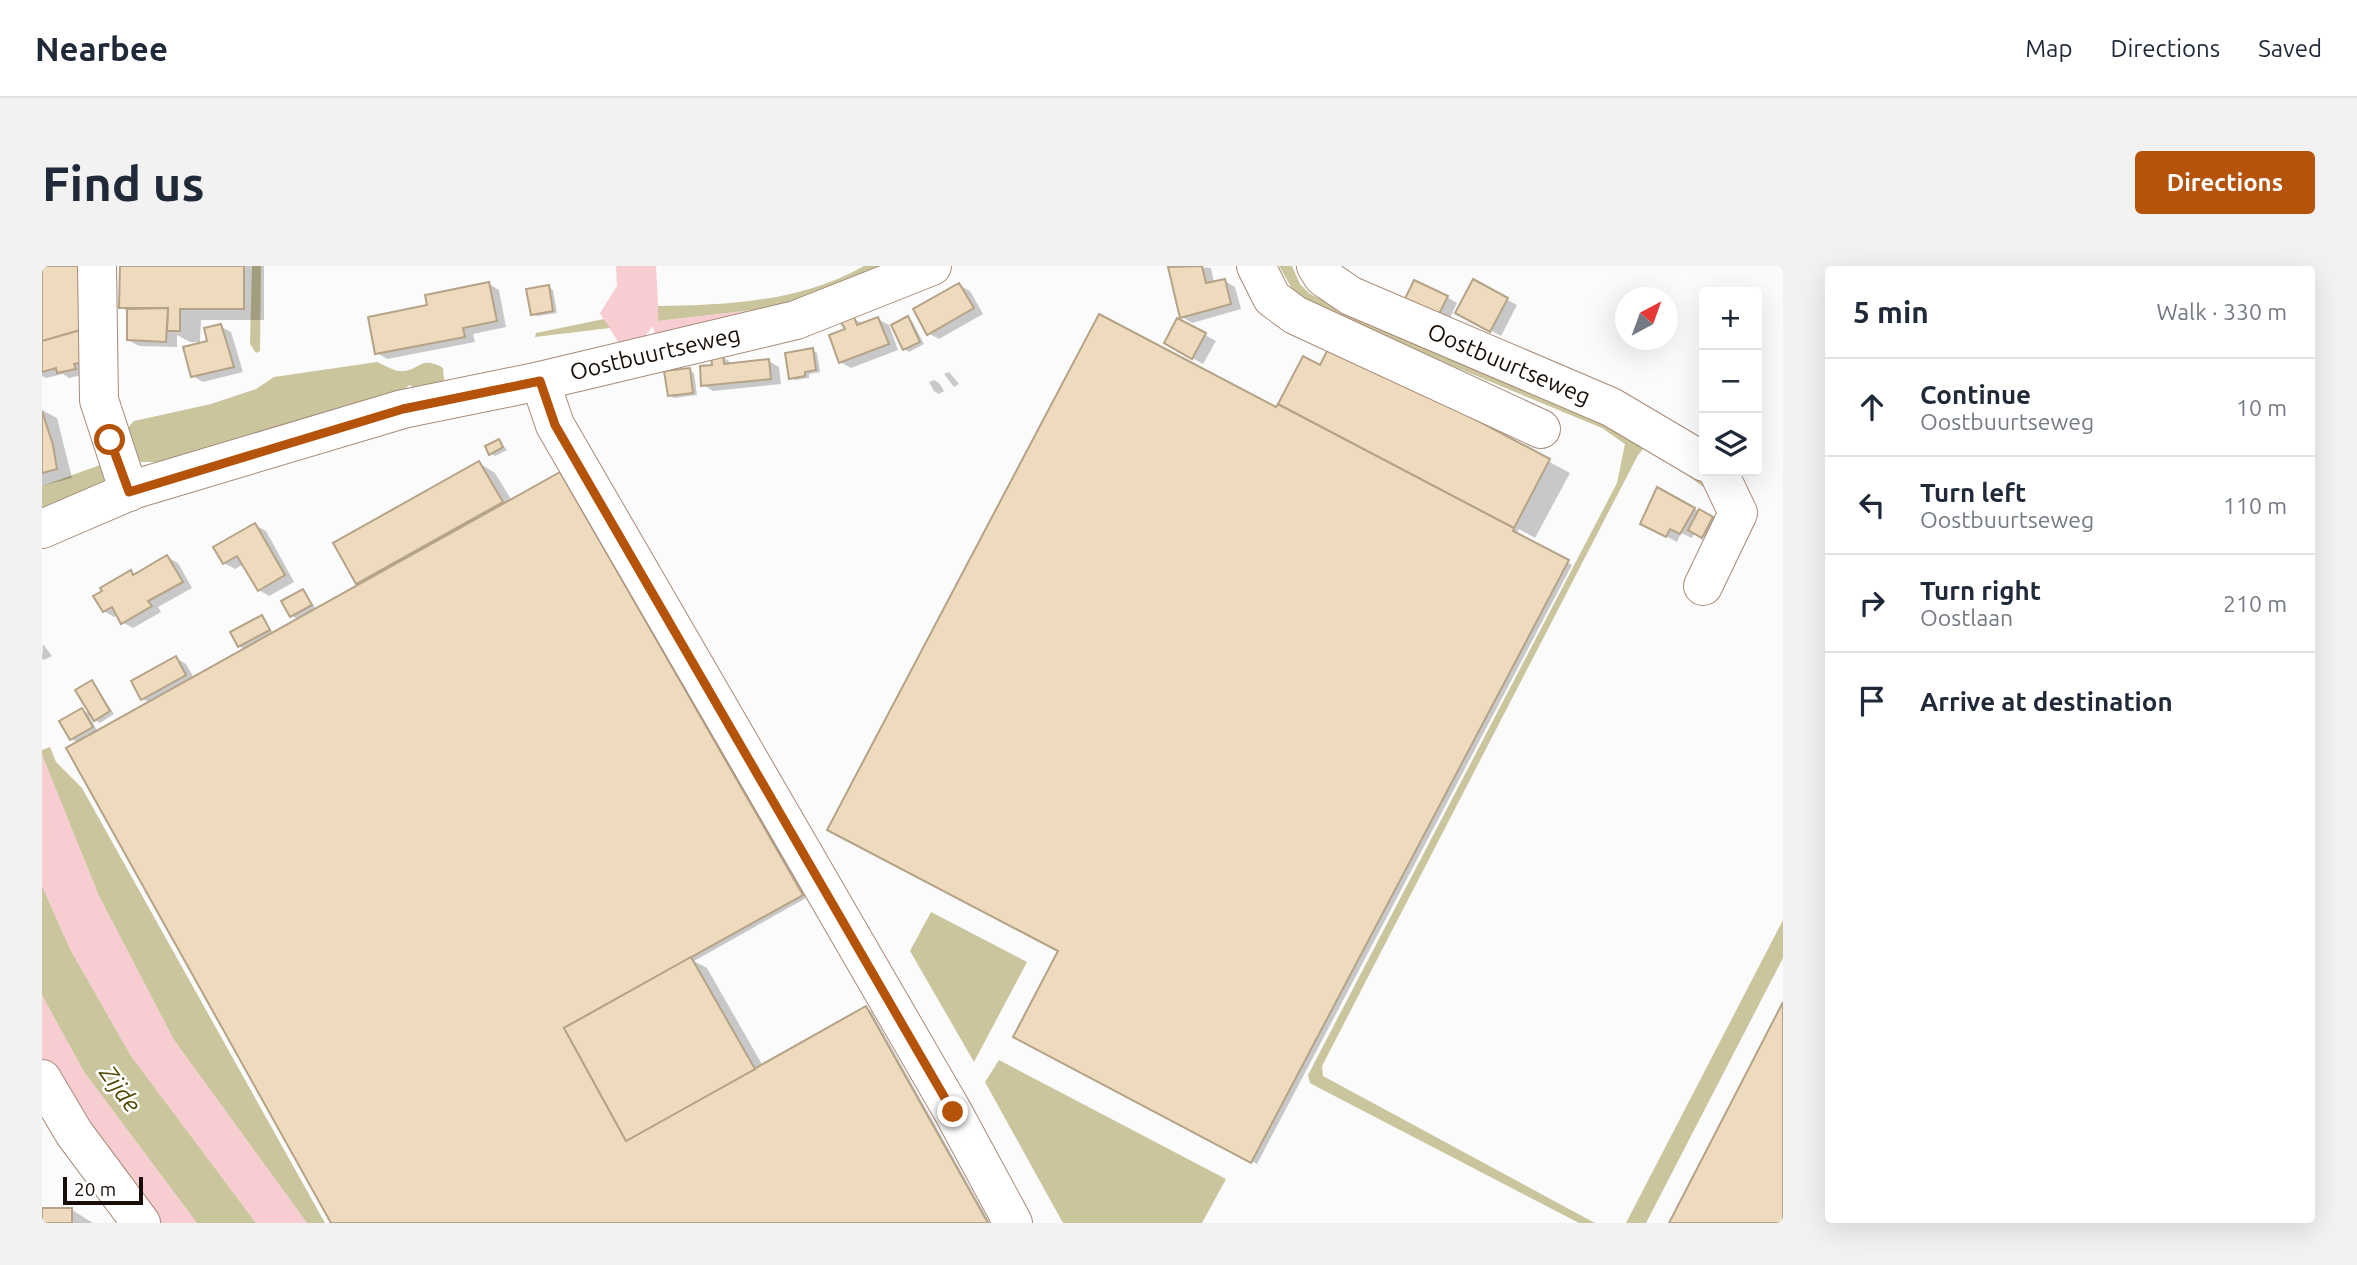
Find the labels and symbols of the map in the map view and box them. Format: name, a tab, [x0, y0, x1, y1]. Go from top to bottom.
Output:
north arrow	[1615, 287, 1678, 350]
street label: Oostbuurtseweg	[1424, 318, 1594, 409]
street label: Oostbuurtseweg	[567, 321, 743, 384]
route start	[94, 424, 125, 455]
water label: Zijde	[94, 1059, 146, 1117]
route end	[937, 1096, 968, 1127]
scale bar	[63, 1174, 144, 1206]

